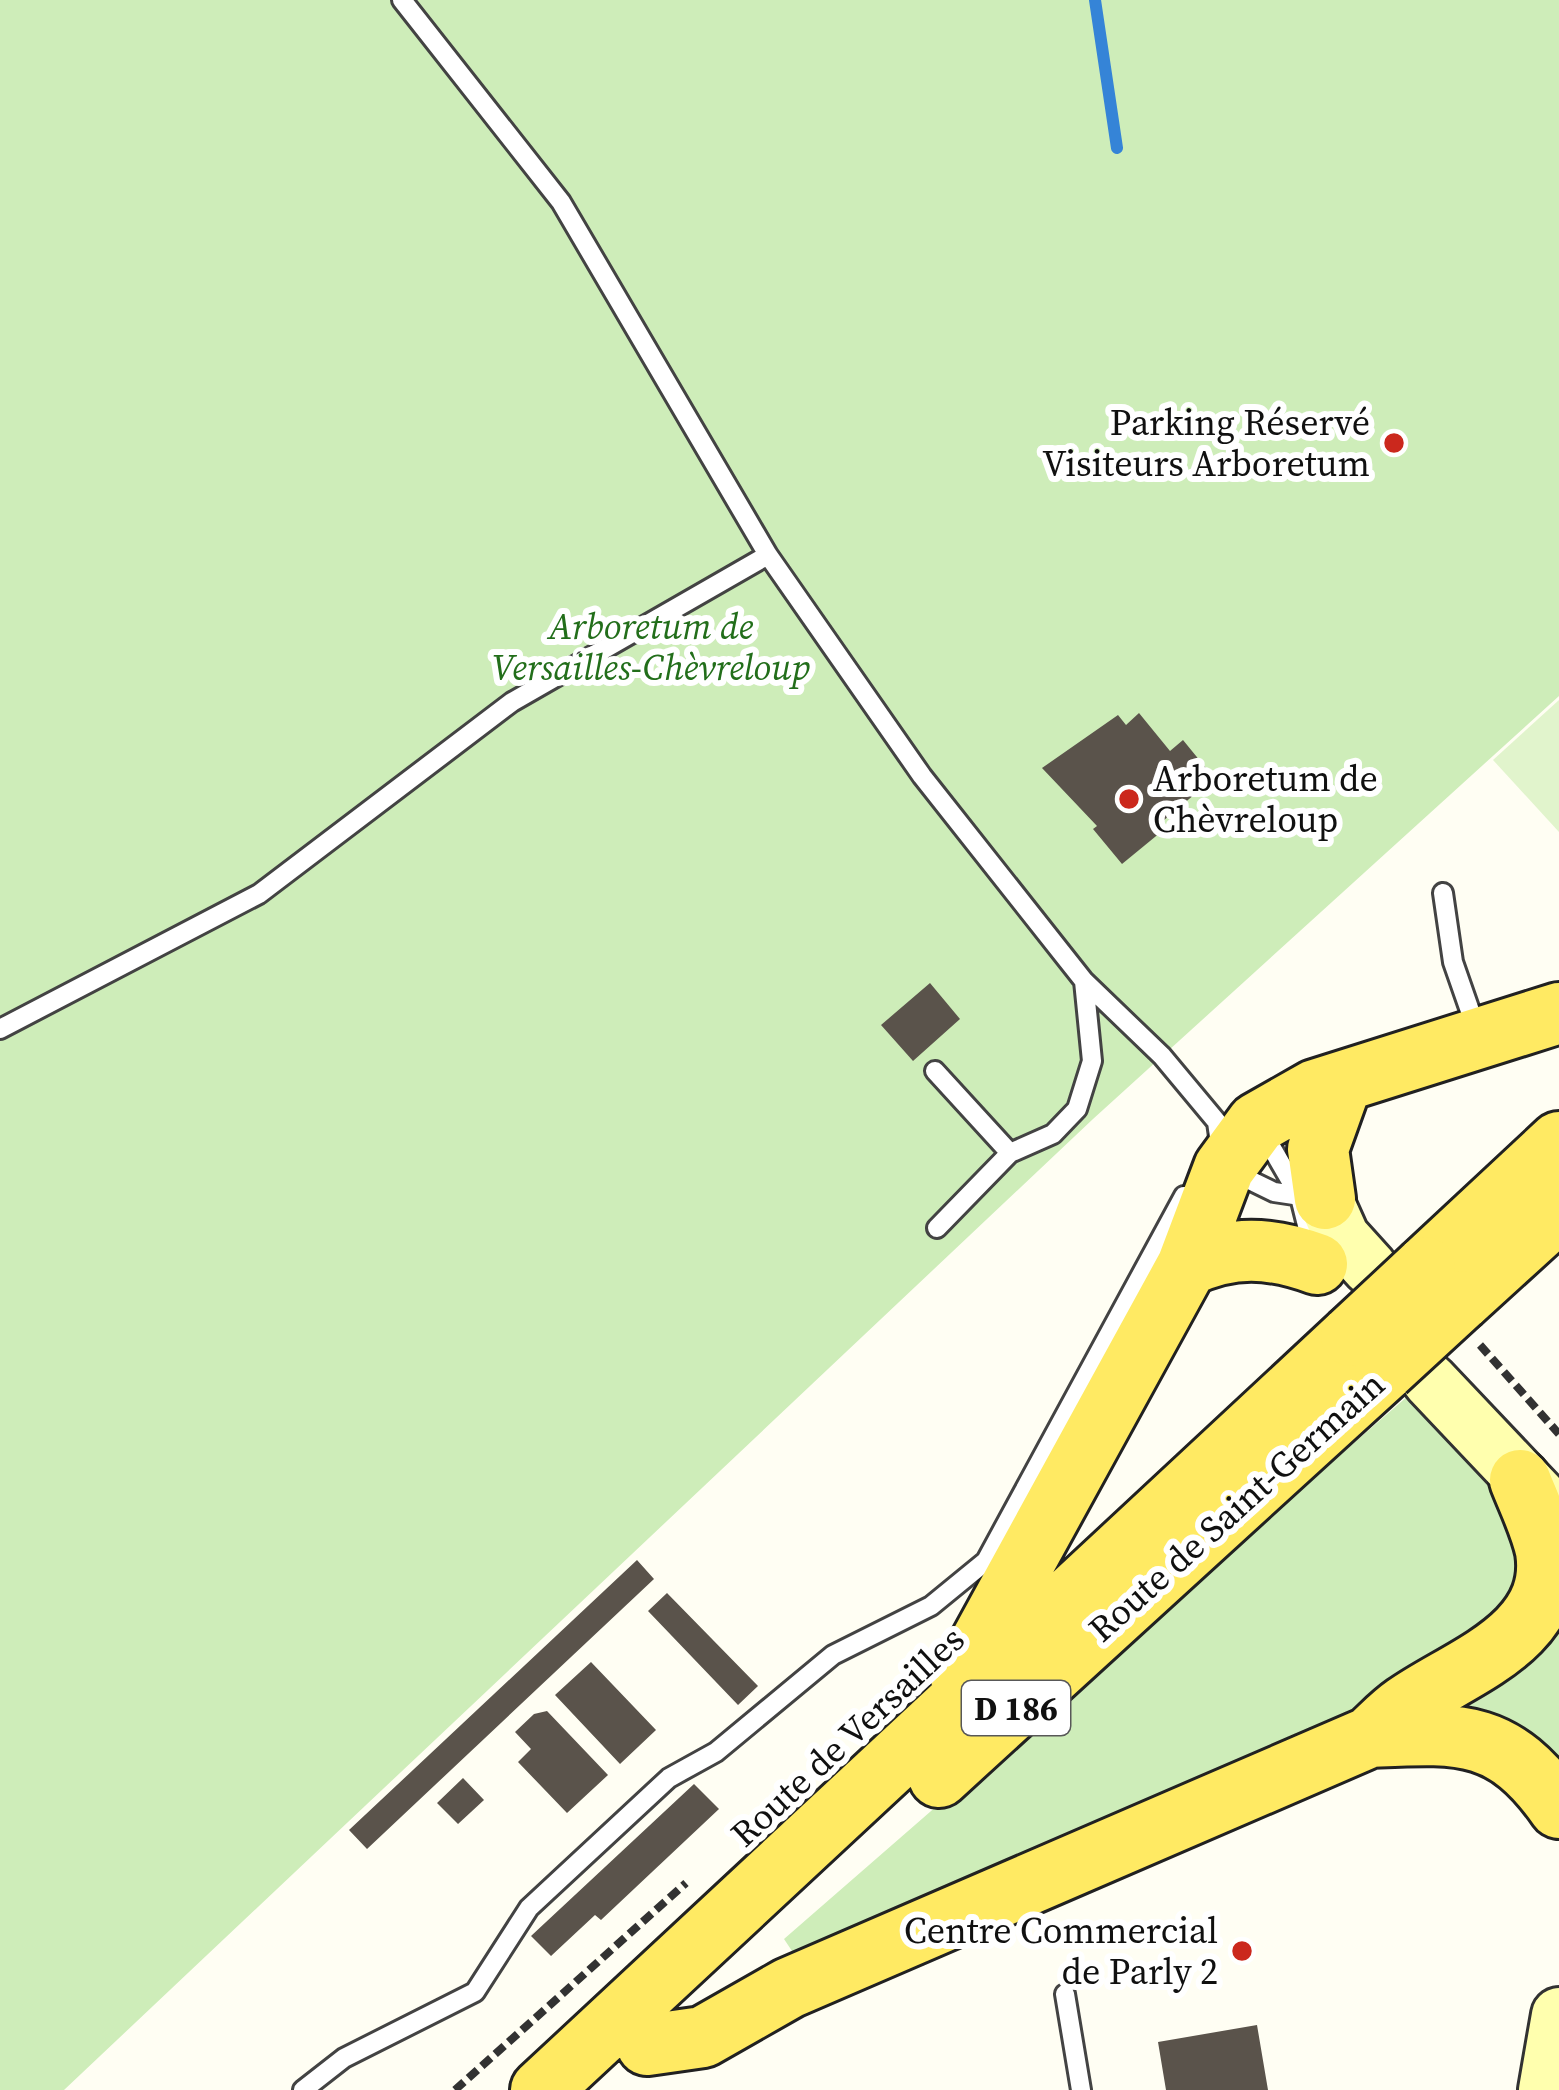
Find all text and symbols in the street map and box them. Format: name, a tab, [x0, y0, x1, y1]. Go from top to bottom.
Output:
place label: Parking Réservé Visiteurs Arboretum	[1042, 398, 1370, 488]
marker: Parking Réservé Visiteurs Arboretum	[1381, 430, 1407, 456]
park label: Arboretum de Versailles-Chèvreloup	[492, 602, 810, 692]
place label: Arboretum de Chèvreloup	[1153, 754, 1378, 844]
marker: Arboretum de Chèvreloup	[1116, 786, 1142, 812]
street label: Route de Saint-Germain	[1078, 1360, 1395, 1653]
street label: Route de Versailles	[720, 1615, 975, 1858]
road number: D 186	[962, 1681, 1070, 1735]
place label: Centre Commercial de Parly 2	[904, 1906, 1218, 1996]
marker: Centre Commercial de Parly 2	[1229, 1938, 1255, 1964]

